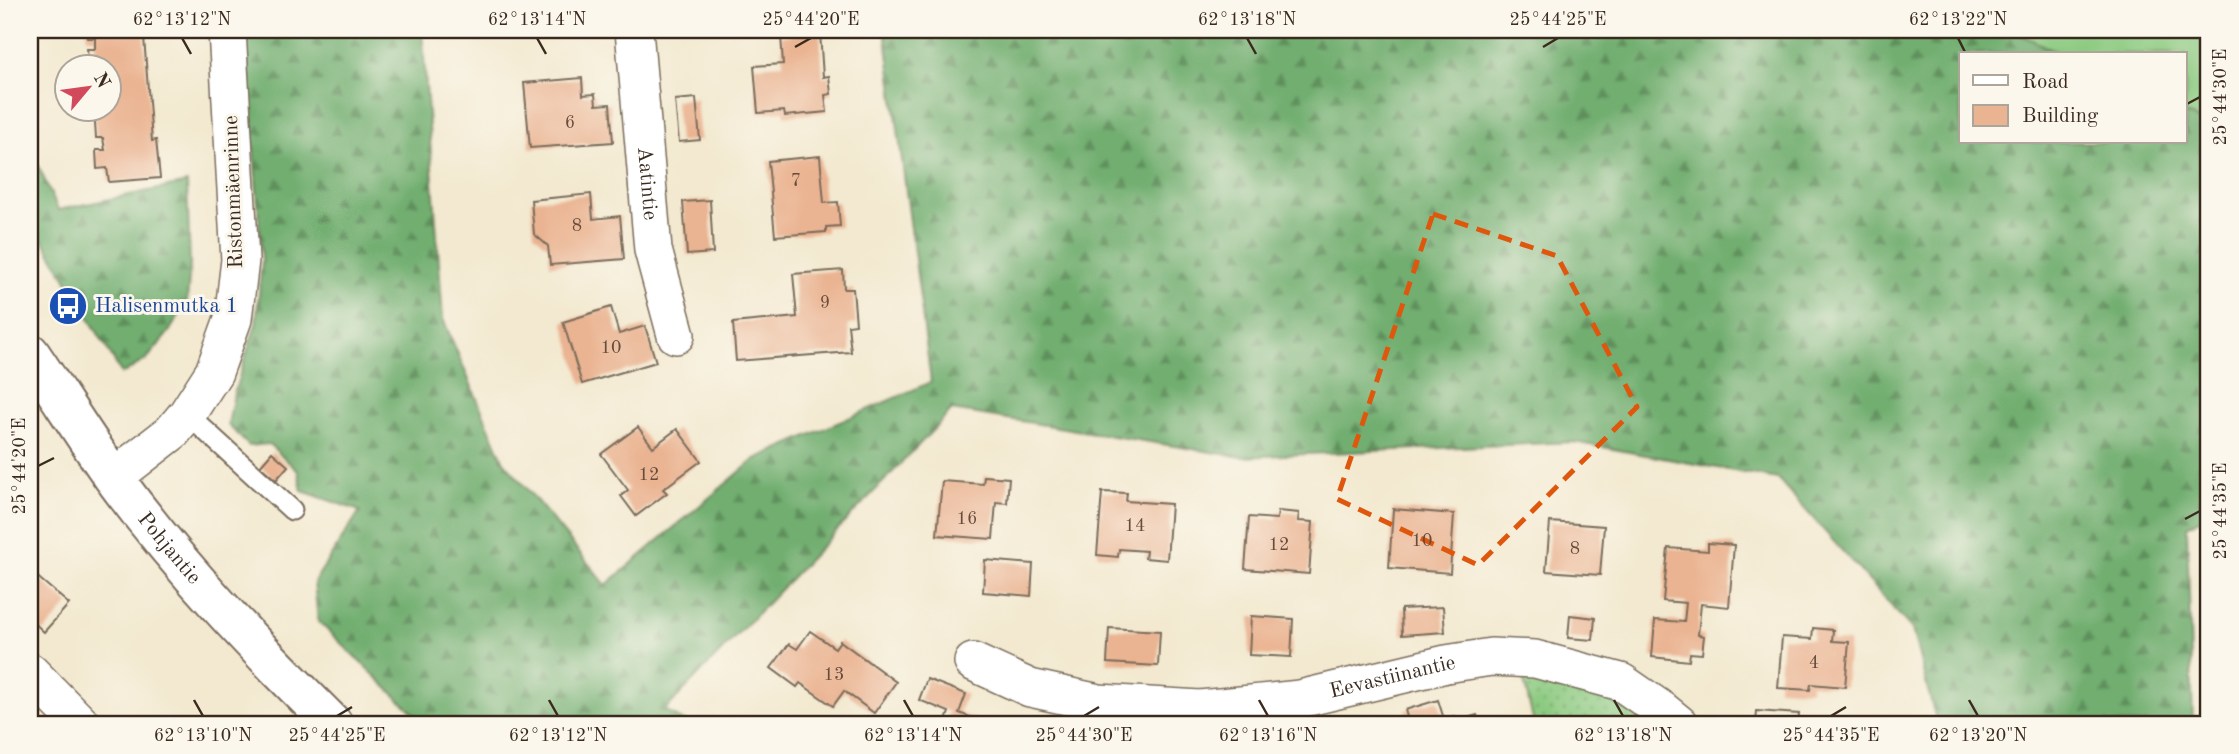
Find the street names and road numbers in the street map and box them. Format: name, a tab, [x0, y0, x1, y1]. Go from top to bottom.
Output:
street label: Ristonmäenrinne	[221, 115, 247, 269]
street label: Aatintie	[634, 146, 661, 221]
street label: Pohjantie	[134, 508, 205, 588]
street label: Eevastiinantie	[1327, 652, 1457, 702]

